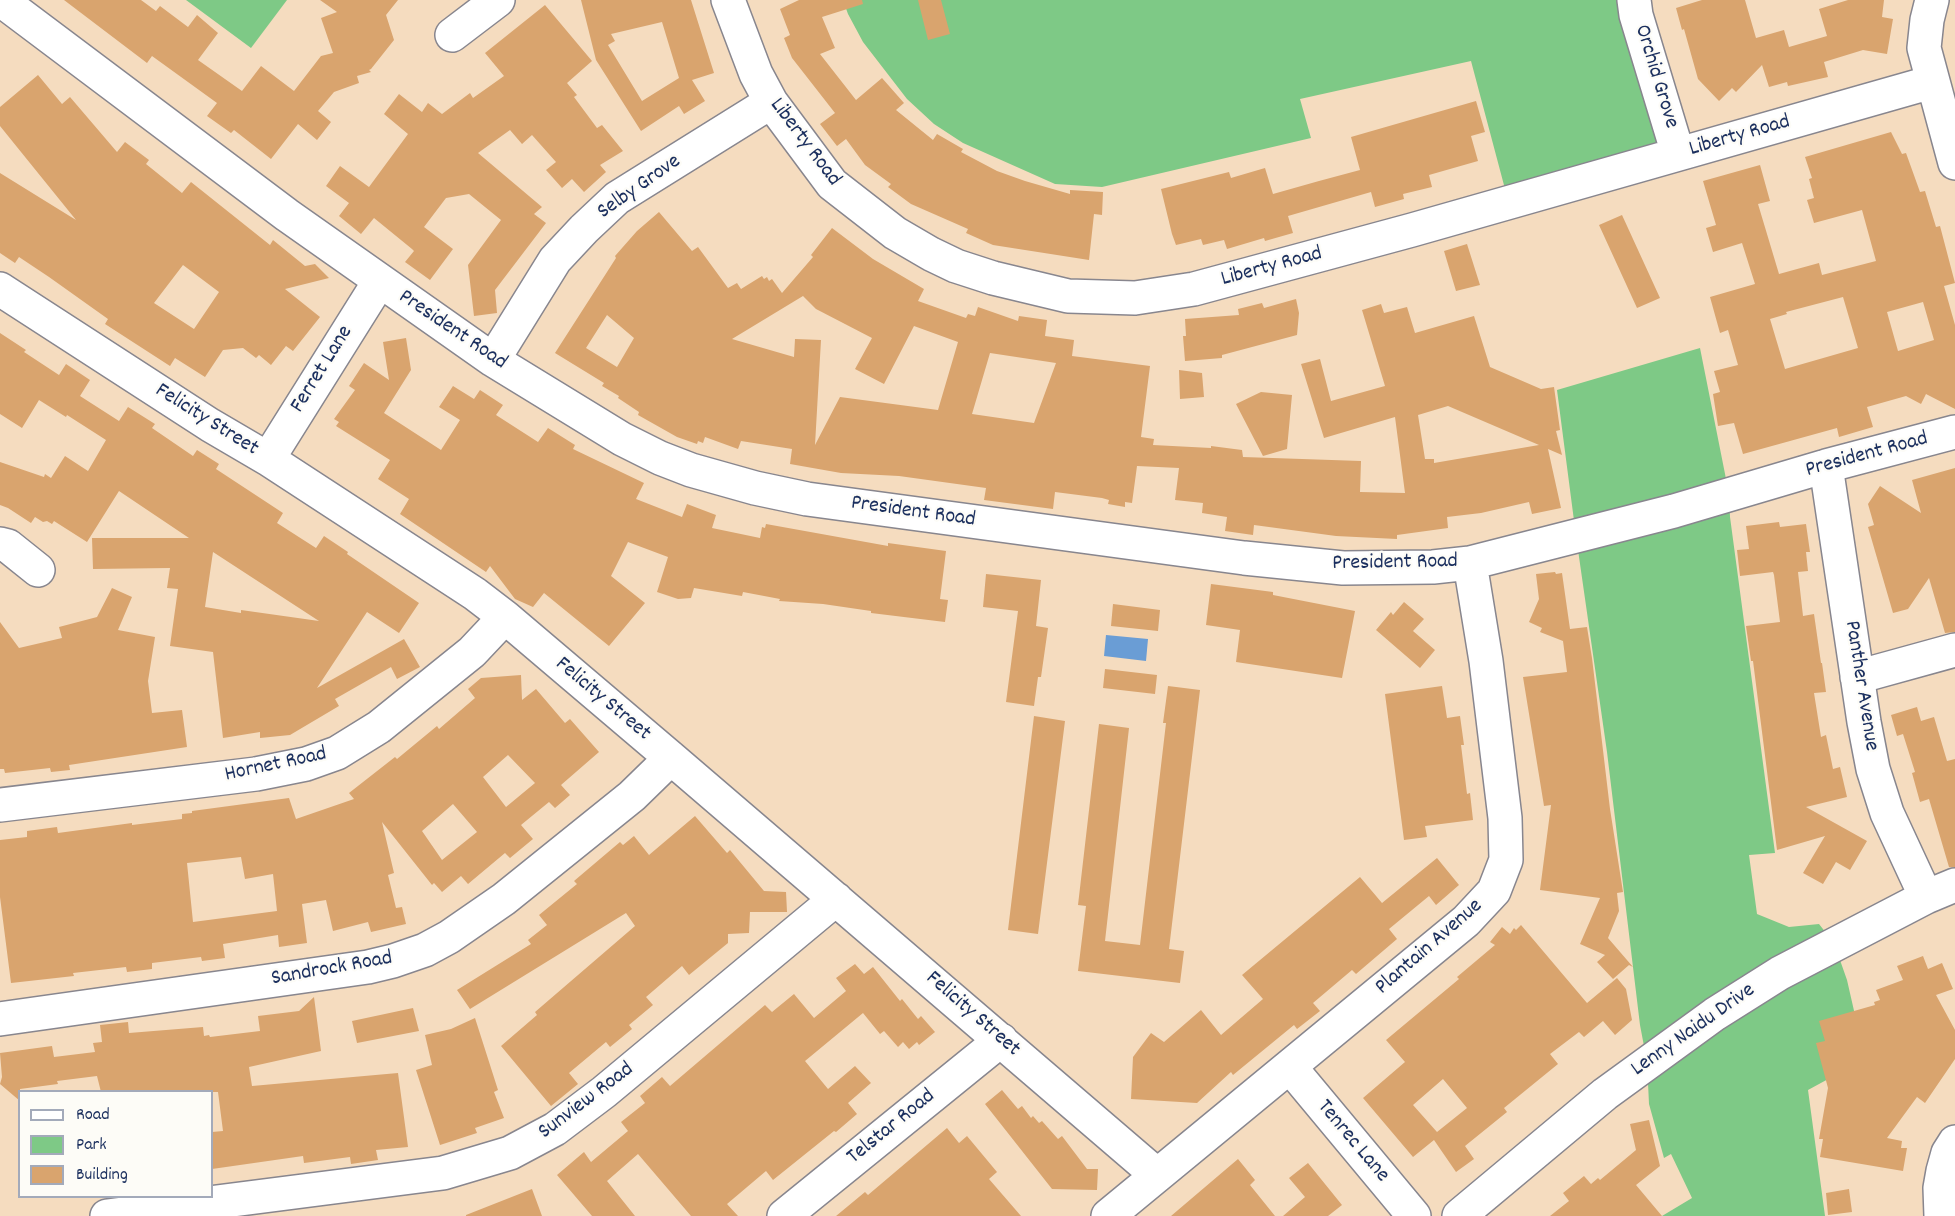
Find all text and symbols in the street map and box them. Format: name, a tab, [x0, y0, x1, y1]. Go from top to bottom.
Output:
street label: Orchid Grove	[1627, 22, 1683, 132]
street label: Liberty Road	[762, 94, 846, 192]
street label: Liberty Road	[1687, 110, 1793, 164]
street label: Selby Grove	[593, 150, 687, 226]
street label: Liberty Road	[1219, 242, 1325, 294]
street label: President Road	[393, 285, 511, 377]
street label: Ferret Lane	[286, 322, 360, 418]
street label: Felicity Street	[149, 379, 263, 463]
street label: President Road	[1803, 427, 1931, 485]
street label: President Road	[849, 491, 977, 535]
street label: President Road	[1332, 550, 1458, 578]
street label: Panther Avenue	[1837, 619, 1883, 753]
street label: Felicity Street	[549, 652, 655, 748]
street label: Hornet Road	[223, 742, 329, 790]
street label: Plantain Avenue	[1371, 894, 1489, 1002]
street label: Sandrock Road	[269, 946, 395, 994]
street label: Felicity Street	[919, 967, 1025, 1063]
street label: Lenny Naidu Drive	[1627, 978, 1761, 1084]
street label: Sunview Road	[534, 1058, 640, 1146]
street label: Telstar Road	[843, 1084, 941, 1172]
legend	[18, 1090, 213, 1198]
street label: Tenrec Lane	[1310, 1095, 1394, 1189]
text: Road	[76, 1103, 110, 1128]
text: Park	[76, 1133, 107, 1158]
text: Building	[76, 1163, 128, 1188]

